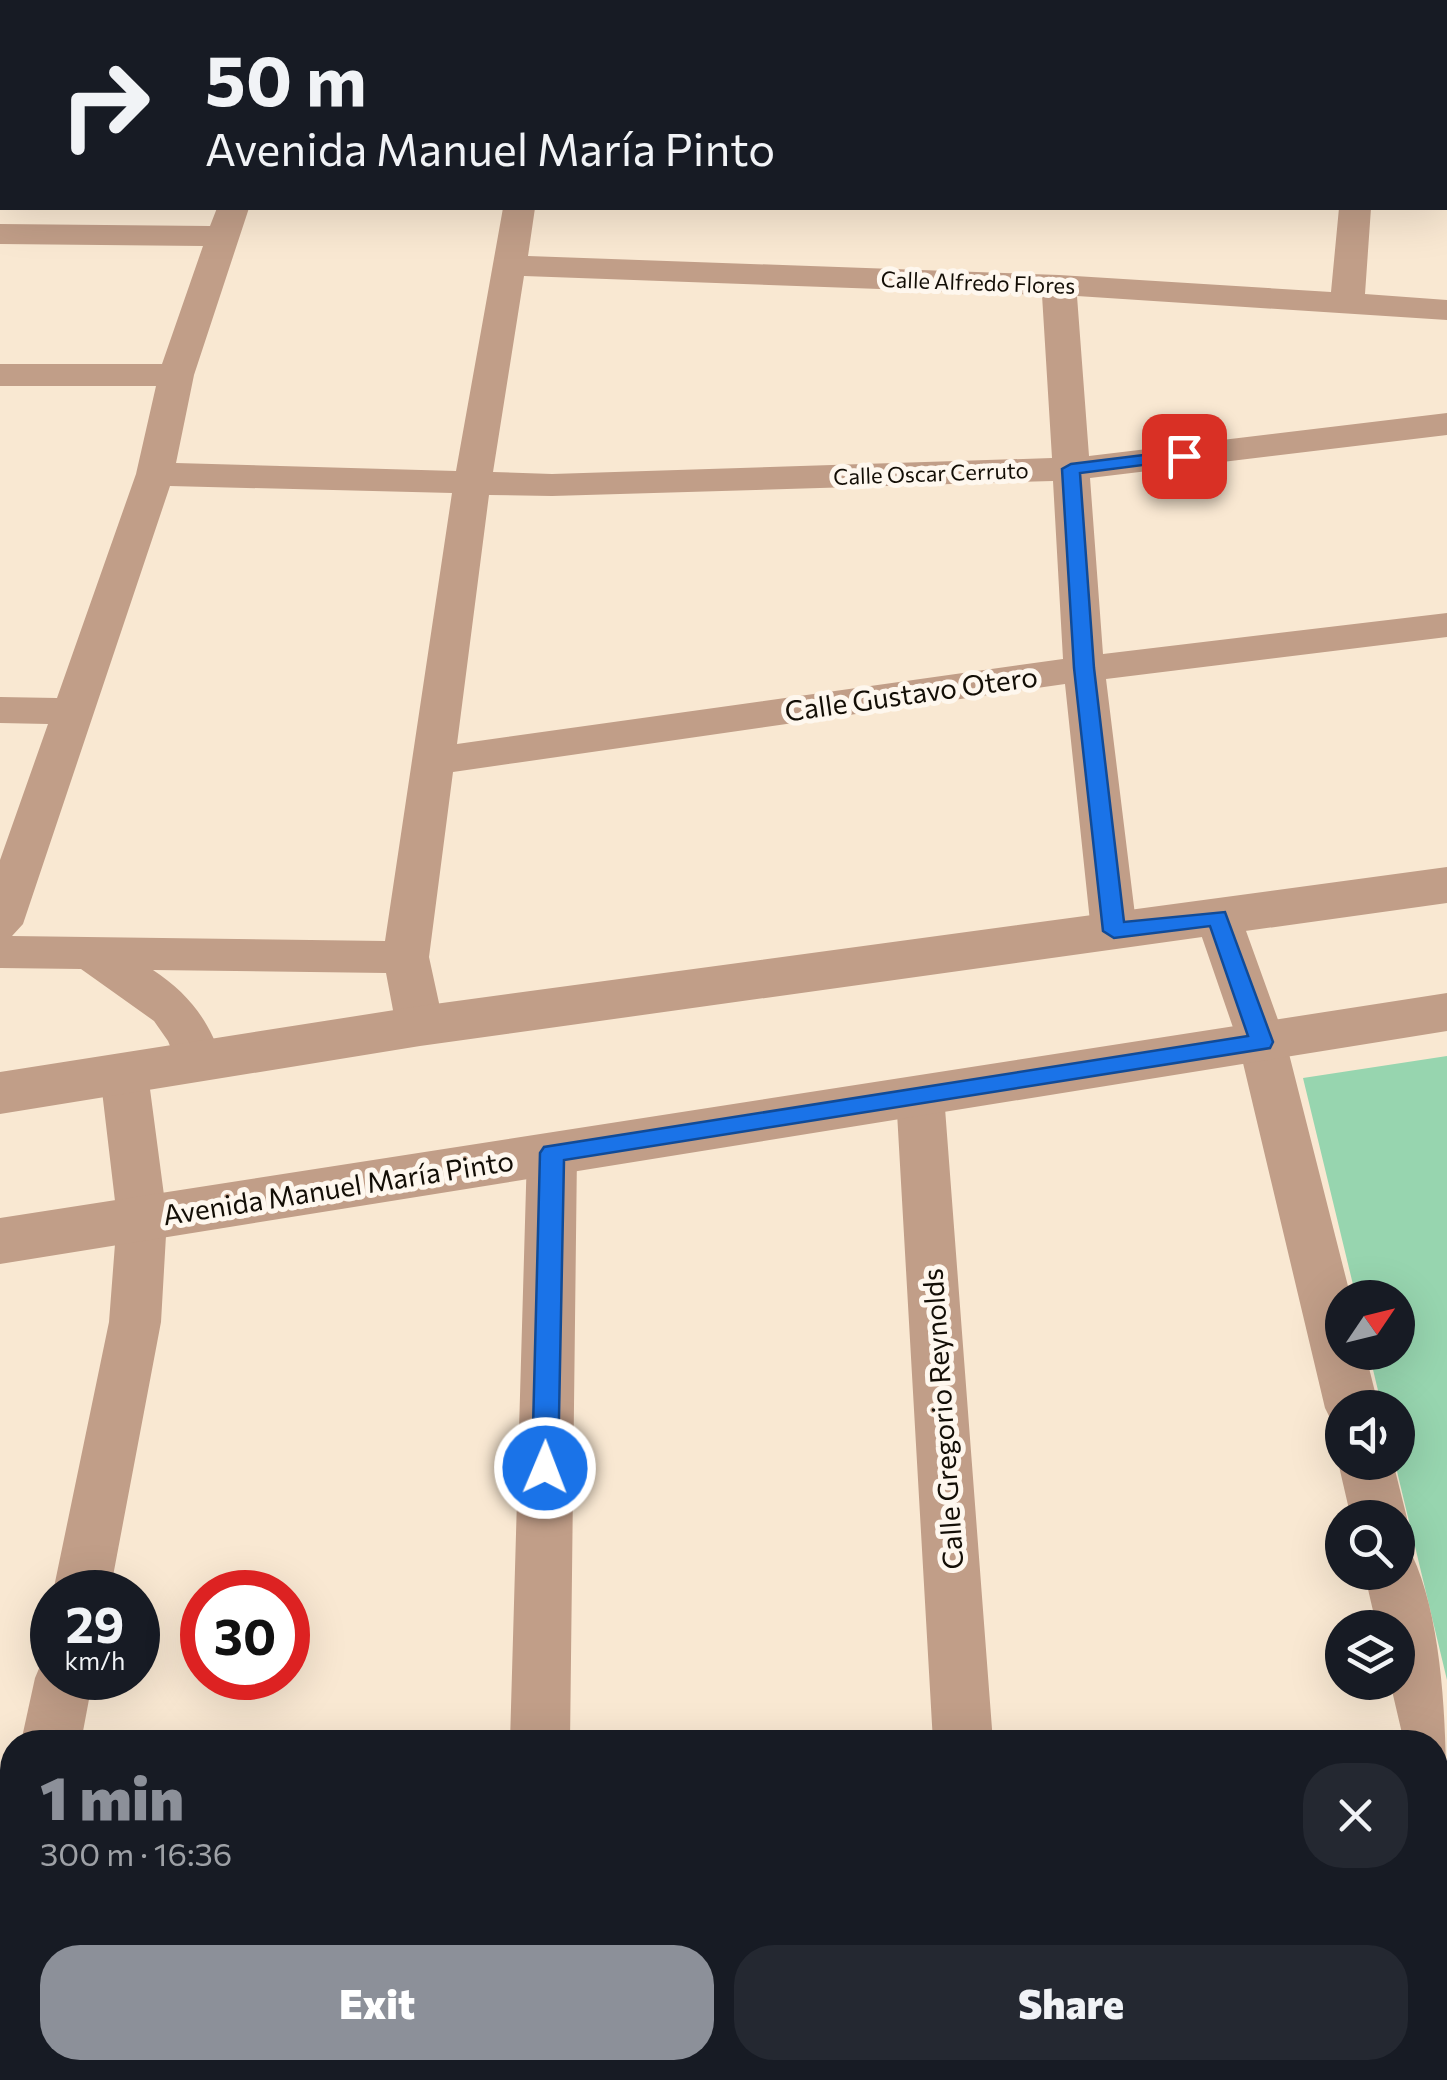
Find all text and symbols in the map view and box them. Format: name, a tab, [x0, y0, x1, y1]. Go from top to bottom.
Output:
text: 50 m	[205, 35, 367, 120]
icon: right	[40, 40, 170, 170]
text: Avenida Manuel María Pinto	[205, 120, 775, 175]
street label: Calle Alfredo Flores	[880, 265, 1076, 299]
pin	[1142, 414, 1227, 499]
icon: arrive	[1157, 429, 1212, 484]
street label: Calle Oscar Cerruto	[833, 456, 1029, 490]
street label: Calle Gustavo Otero	[782, 658, 1040, 728]
street label: Avenida Manuel María Pinto	[160, 1142, 516, 1232]
street label: Calle Gregorio Reynolds	[915, 1267, 969, 1571]
north arrow	[1325, 1280, 1415, 1370]
map controls	[1325, 1280, 1415, 1700]
button: sound	[1325, 1390, 1415, 1480]
position arrow	[493, 1416, 597, 1520]
button: search	[1325, 1500, 1415, 1590]
speed limit sign: 30	[180, 1570, 310, 1700]
text: 29	[65, 1592, 124, 1653]
button: layers	[1325, 1610, 1415, 1700]
text: km/h	[65, 1645, 125, 1675]
text: 1 min	[40, 1759, 184, 1832]
button: close	[1303, 1763, 1408, 1868]
text: 300 m · 16:36	[40, 1833, 232, 1873]
button: Exit	[40, 1945, 714, 2060]
button: Share	[734, 1945, 1408, 2060]

